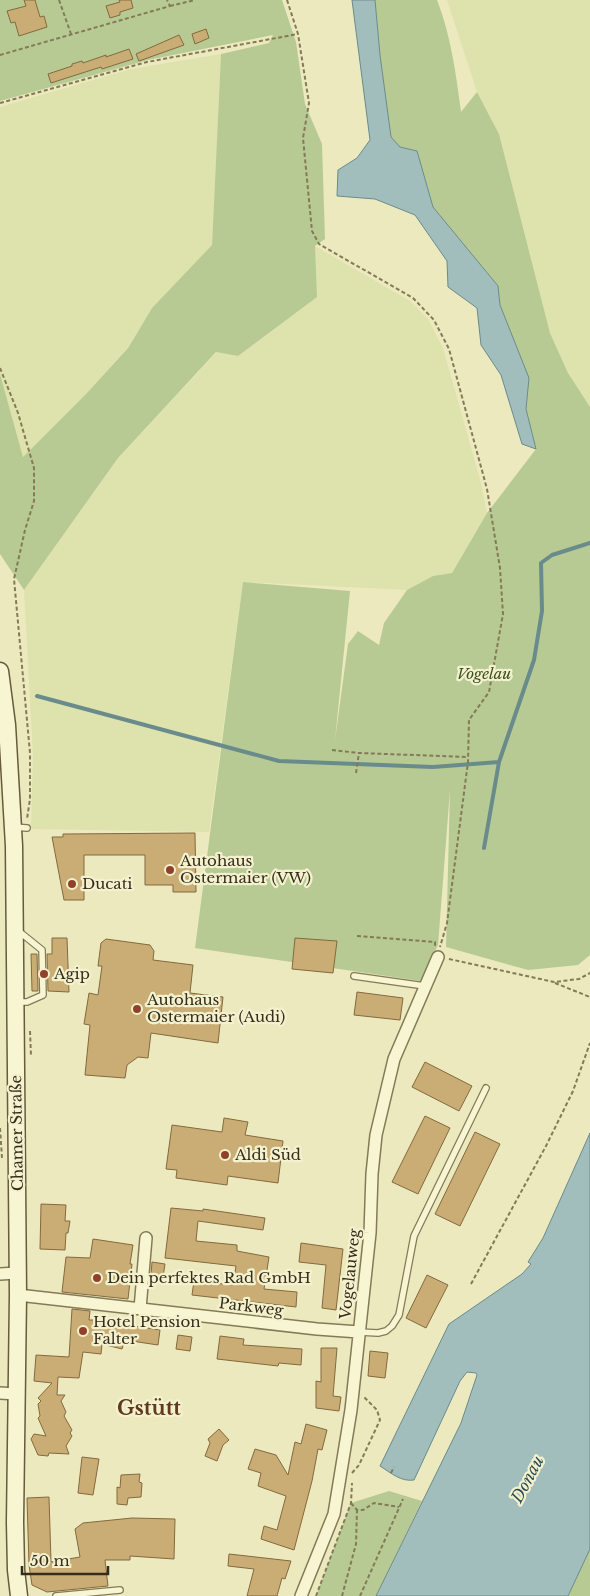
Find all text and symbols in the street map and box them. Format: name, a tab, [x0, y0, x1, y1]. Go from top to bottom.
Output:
park label: Vogelau	[457, 664, 511, 683]
place label: Autohaus Ostermaier (VW)	[179, 851, 311, 887]
marker: Autohaus Ostermaier (VW)	[164, 864, 176, 876]
place label: Ducati	[82, 874, 132, 893]
marker: Ducati	[66, 878, 78, 890]
place label: Agip	[53, 964, 90, 983]
marker: Agip	[38, 968, 50, 980]
place label: Autohaus Ostermaier (Audi)	[146, 990, 285, 1026]
marker: Autohaus Ostermaier (Audi)	[131, 1003, 143, 1015]
street label: Chamer Straße	[6, 1075, 27, 1191]
place label: Aldi Süd	[234, 1145, 301, 1164]
marker: Aldi Süd	[219, 1149, 231, 1161]
street label: Vogelauweg	[335, 1227, 364, 1321]
place label: Dein perfektes Rad GmbH	[107, 1268, 311, 1287]
marker: Dein perfektes Rad GmbH	[91, 1272, 103, 1284]
street label: Parkweg	[218, 1293, 285, 1320]
place label: Hotel Pension Falter	[93, 1312, 201, 1348]
marker: Hotel Pension Falter	[77, 1325, 89, 1337]
district label: Gstütt	[117, 1396, 181, 1420]
water label: Donau	[506, 1452, 548, 1507]
scale bar	[22, 1544, 109, 1576]
text: 50 m	[30, 1551, 70, 1570]

